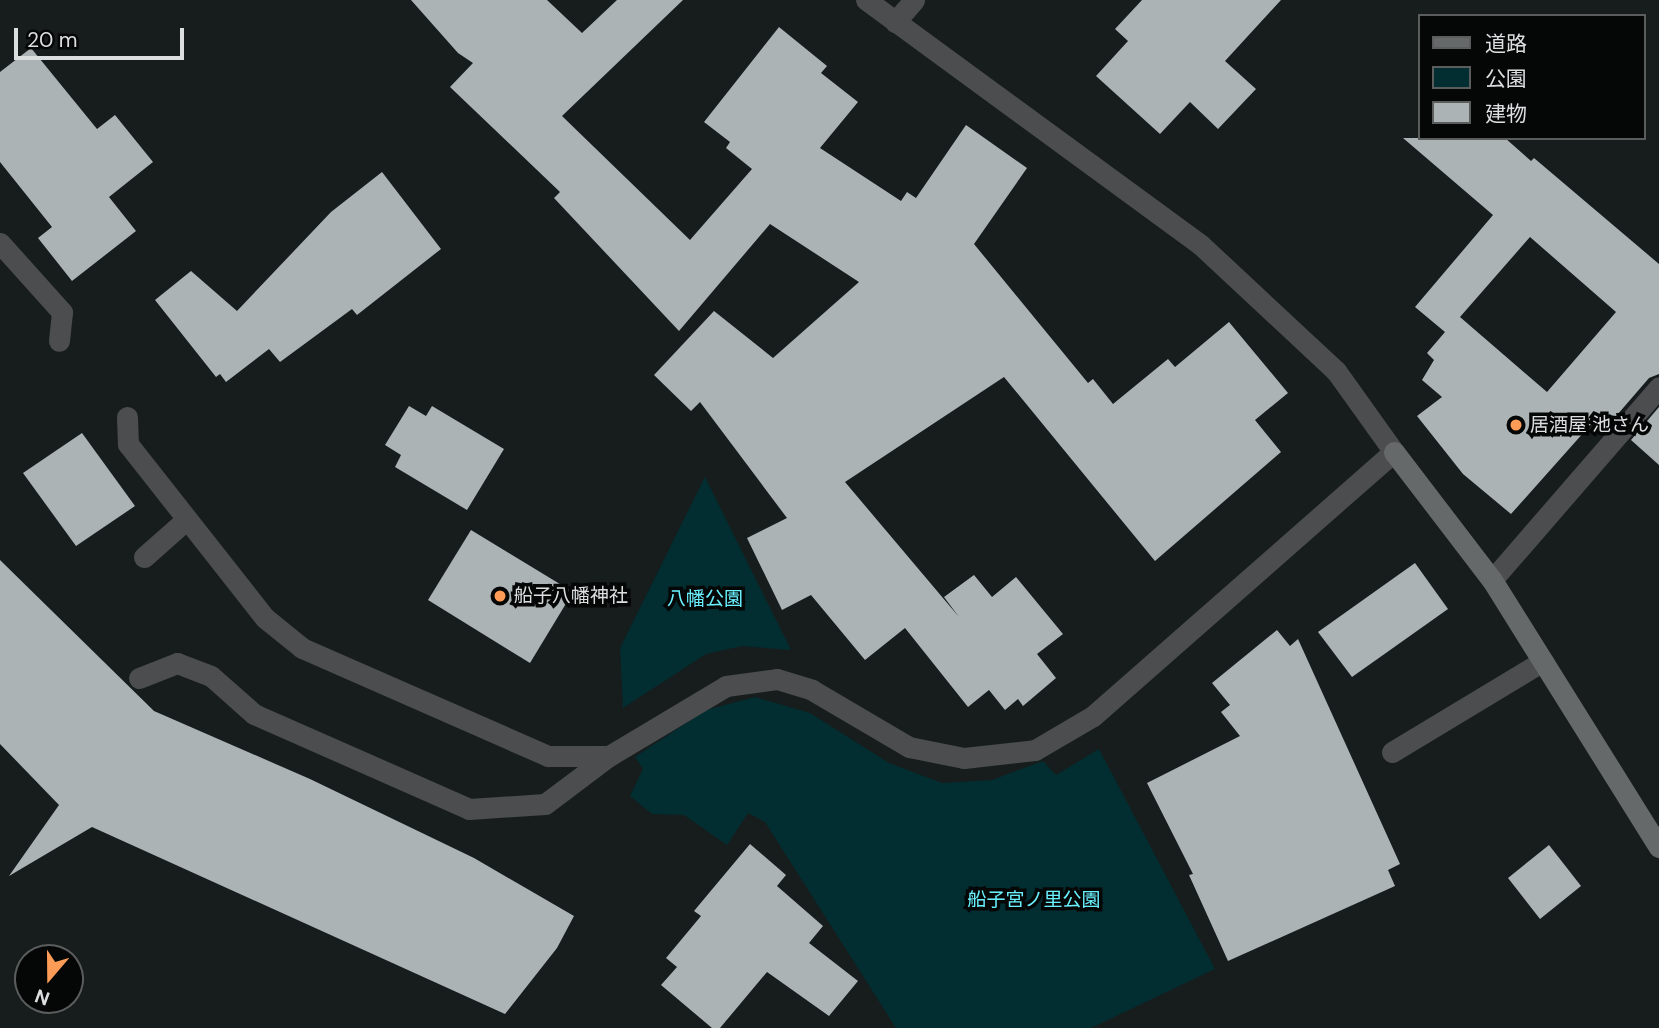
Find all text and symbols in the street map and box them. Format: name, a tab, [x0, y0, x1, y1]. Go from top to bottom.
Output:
scale bar	[18, 14, 187, 58]
legend	[1418, 14, 1645, 140]
text: 20 m	[27, 26, 78, 54]
text: 道路	[1485, 30, 1527, 58]
text: 公園	[1485, 65, 1527, 93]
text: 建物	[1485, 100, 1527, 128]
place label: 居酒屋 池さん	[1530, 414, 1649, 436]
marker: 居酒屋 池さん	[1508, 417, 1524, 433]
place label: 船子八幡神社	[514, 585, 628, 607]
marker: 船子八幡神社	[492, 588, 508, 604]
park label: 八幡公園	[667, 588, 743, 610]
park label: 船子宮ノ里公園	[968, 889, 1100, 911]
north arrow	[14, 944, 84, 1014]
text: N	[32, 983, 53, 1011]

